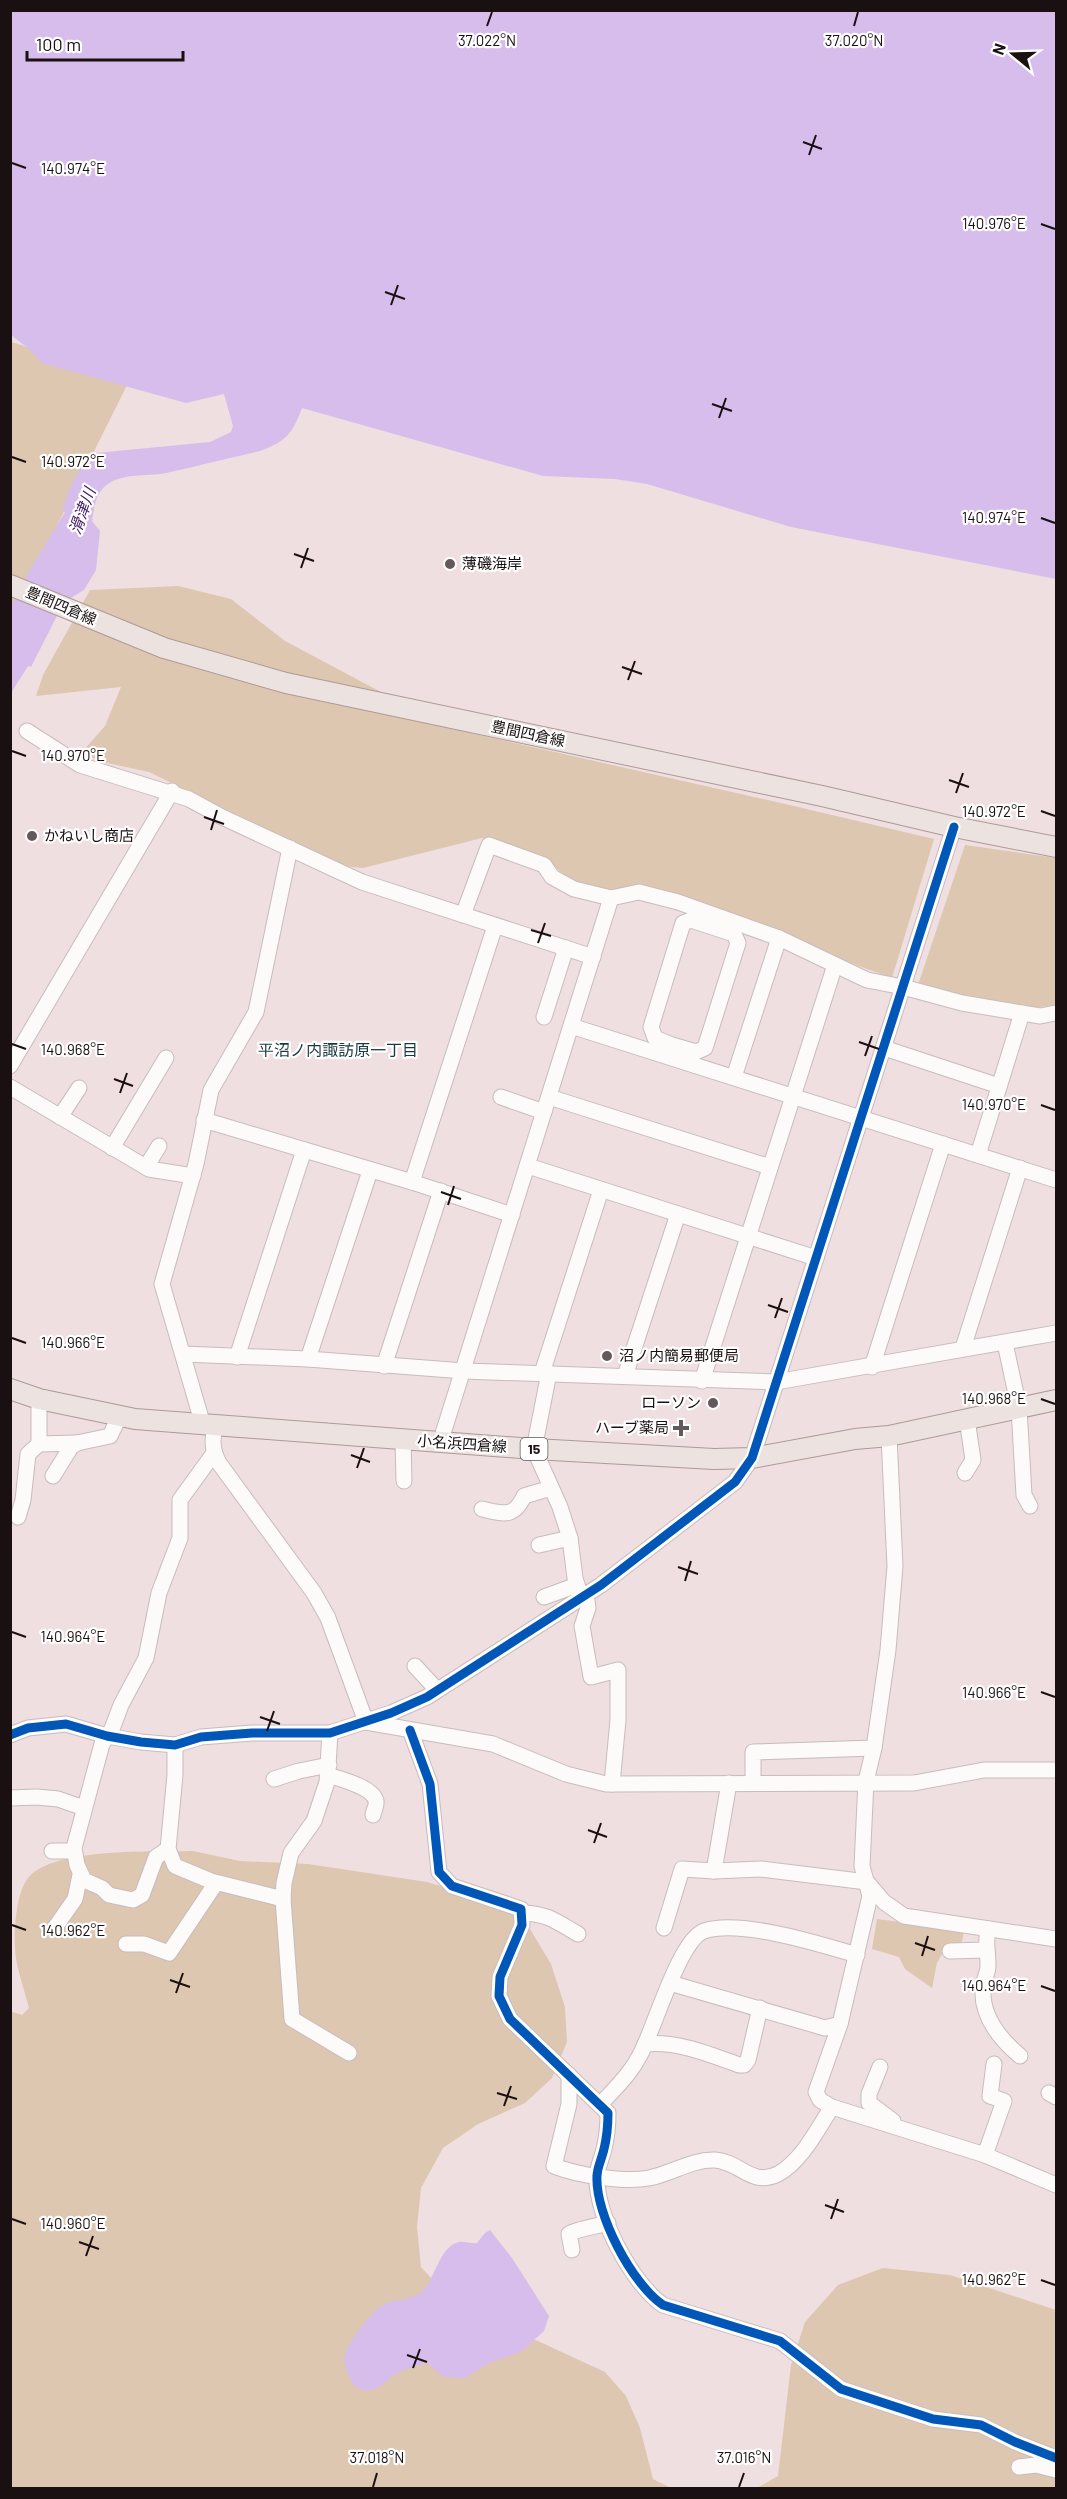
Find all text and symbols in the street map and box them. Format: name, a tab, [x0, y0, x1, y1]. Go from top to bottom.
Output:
scale bar	[27, 24, 183, 62]
north arrow	[983, 24, 1043, 84]
text: 37.022°N	[458, 31, 516, 49]
text: 37.020°N	[825, 31, 883, 49]
text: 100 m	[36, 33, 81, 55]
text: N	[988, 41, 1009, 57]
text: 140.974°E	[41, 159, 105, 177]
text: 140.976°E	[962, 214, 1026, 232]
text: 140.972°E	[41, 452, 105, 470]
water label: 滑津川	[64, 483, 99, 537]
text: 140.974°E	[962, 508, 1026, 526]
place label: 薄磯海岸	[462, 554, 522, 572]
marker: 薄磯海岸	[443, 557, 457, 571]
street label: 豊間四倉線	[23, 582, 99, 628]
street label: 豊間四倉線	[490, 716, 567, 750]
text: 140.970°E	[41, 746, 105, 764]
text: 140.972°E	[962, 802, 1026, 820]
place label: かねいし商店	[44, 826, 134, 844]
marker: かねいし商店	[25, 829, 39, 843]
text: 140.968°E	[41, 1040, 105, 1058]
district label: 平沼ノ内諏訪原一丁目	[258, 1040, 418, 1059]
text: 140.970°E	[962, 1095, 1026, 1113]
text: 140.966°E	[41, 1333, 105, 1351]
place label: 沼ノ内簡易郵便局	[619, 1346, 739, 1364]
marker: 沼ノ内簡易郵便局	[600, 1349, 614, 1363]
text: 140.968°E	[962, 1389, 1026, 1407]
place label: ローソン	[641, 1393, 701, 1411]
marker: ローソン	[706, 1396, 720, 1410]
place label: ハーブ薬局	[595, 1418, 669, 1436]
marker: ハーブ薬局	[674, 1421, 688, 1435]
street label: 小名浜四倉線	[417, 1431, 508, 1455]
road number: 15	[520, 1438, 548, 1460]
text: 140.964°E	[41, 1627, 105, 1645]
text: 140.966°E	[962, 1683, 1026, 1701]
text: 140.962°E	[41, 1921, 105, 1939]
text: 140.964°E	[962, 1976, 1026, 1994]
text: 140.960°E	[41, 2214, 105, 2232]
text: 140.962°E	[962, 2270, 1026, 2288]
text: 37.018°N	[350, 2448, 404, 2466]
text: 37.016°N	[717, 2448, 771, 2466]

